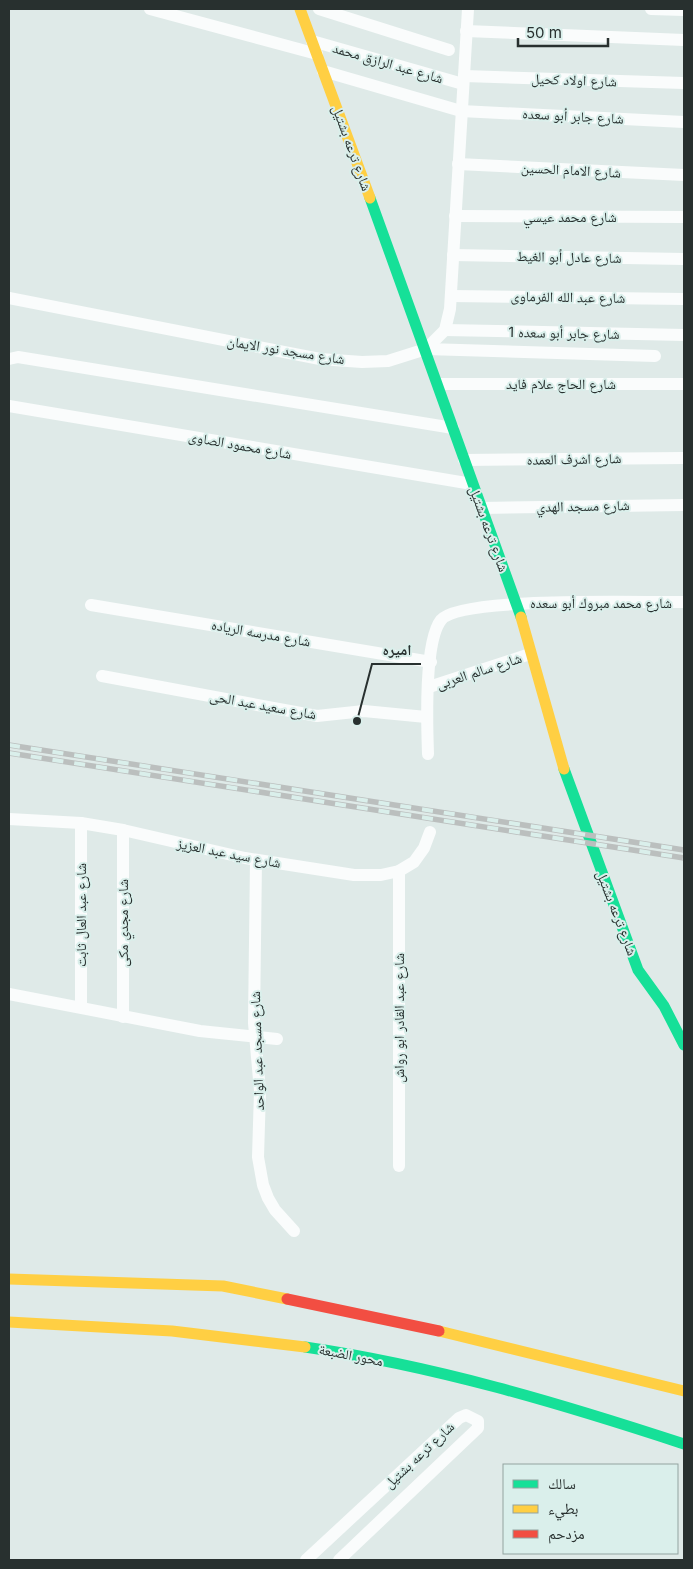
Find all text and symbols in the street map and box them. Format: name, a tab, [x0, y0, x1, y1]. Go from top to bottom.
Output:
scale bar	[518, 15, 608, 47]
text: 50 m	[526, 23, 562, 42]
street label: شارع عبد الرازق محمد	[330, 39, 445, 88]
street label: شارع اولاد كحيل	[531, 70, 617, 91]
street label: شارع ترعه بشتيل	[327, 103, 376, 194]
street label: شارع جابر أبو سعده	[522, 104, 624, 129]
street label: شارع الامام الحسين	[521, 158, 621, 183]
street label: شارع محمد عيسي	[523, 208, 617, 229]
street label: شارع عادل أبو الغيط	[516, 247, 622, 268]
street label: شارع عبد الله الفرماوى	[510, 287, 626, 308]
street label: شارع جابر أبو سعده 1	[508, 323, 620, 344]
street label: شارع مسجد نور الايمان	[226, 332, 346, 369]
street label: شارع الحاج علام فايد	[506, 375, 616, 394]
street label: شارع محمود الصاوى	[187, 427, 293, 464]
street label: شارع اشرف العمده	[526, 449, 622, 470]
street label: شارع ترعه بشتيل	[464, 484, 513, 575]
street label: شارع مسجد الهدي	[536, 496, 630, 518]
street label: شارع محمد مبروك أبو سعده	[530, 594, 672, 613]
street label: شارع مدرسه الرياده	[210, 615, 312, 652]
callout: اميره	[372, 634, 421, 664]
text: اميره	[382, 640, 412, 659]
street label: شارع سالم العربى	[434, 649, 524, 694]
street label: شارع سعيد عبد الحى	[208, 687, 318, 724]
street label: شارع سيد عبد العزيز	[174, 834, 282, 873]
street label: شارع عبد العال ثابت	[72, 863, 91, 967]
street label: شارع ترعه بشتيل	[592, 868, 642, 959]
street label: شارع مجدي مكى	[114, 879, 135, 967]
street label: شارع عبد القادر ابو رواش	[390, 953, 409, 1083]
street label: شارع مسجد عبد الواحد	[246, 991, 269, 1111]
street label: محور الضبعة	[317, 1340, 385, 1370]
street label: شارع ترعه بشتيل	[380, 1418, 459, 1493]
legend	[503, 1464, 678, 1554]
text: سالك	[548, 1474, 576, 1493]
text: بطيء	[548, 1499, 578, 1521]
text: مزدحم	[548, 1524, 585, 1544]

